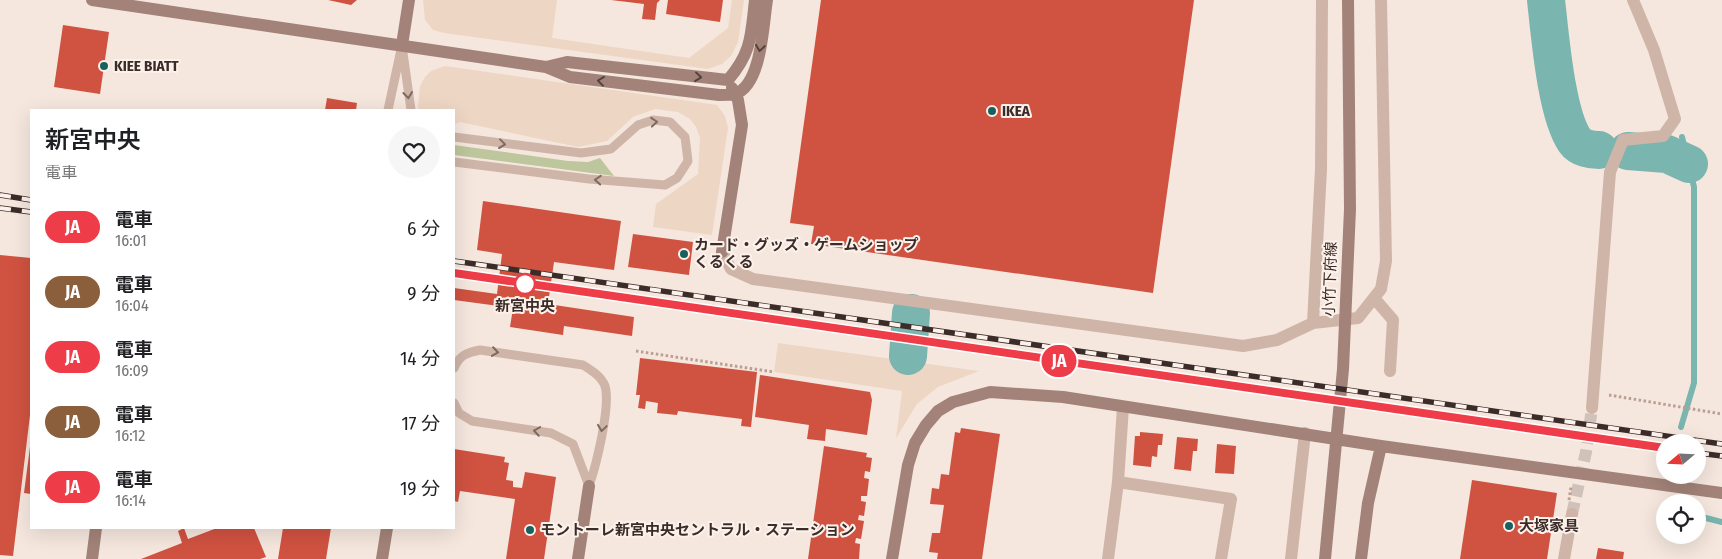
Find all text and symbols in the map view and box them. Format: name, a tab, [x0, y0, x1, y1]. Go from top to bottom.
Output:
one-way arrow	[755, 45, 766, 53]
place label: KIEE BIATT	[114, 57, 179, 75]
marker: KIEE BIATT	[98, 60, 110, 72]
one-way arrow	[694, 71, 702, 82]
one-way arrow	[596, 76, 604, 87]
one-way arrow	[402, 92, 413, 100]
place label: IKEA	[1002, 102, 1031, 120]
marker: IKEA	[986, 105, 998, 117]
one-way arrow	[650, 116, 658, 127]
text: 新宮中央	[45, 126, 141, 154]
button: heart	[388, 126, 440, 178]
one-way arrow	[498, 138, 506, 148]
text: 電車	[45, 163, 77, 182]
one-way arrow	[594, 175, 602, 186]
text: 電車	[115, 208, 153, 231]
text: JA	[65, 216, 80, 238]
text: 6 分	[407, 217, 440, 240]
text: 16:01	[115, 231, 147, 250]
place label: カード・グッズ・ゲームショップ くるくる	[694, 236, 919, 271]
street label: 小竹下府線	[1320, 241, 1340, 317]
marker: カード・グッズ・ゲームショップ くるくる	[678, 248, 690, 260]
text: 電車	[115, 273, 153, 296]
marker: 新宮中央	[514, 273, 536, 295]
text: JA	[65, 281, 80, 303]
text: 9 分	[407, 282, 440, 305]
text: 16:04	[115, 296, 149, 315]
place label: 新宮中央	[495, 297, 555, 315]
text: 電車	[115, 338, 153, 361]
line badge: JA	[1036, 345, 1082, 377]
text: JA	[65, 346, 80, 368]
text: 14 分	[400, 347, 440, 370]
one-way arrow	[490, 347, 499, 357]
text: JA	[1052, 350, 1067, 372]
text: 16:09	[115, 361, 149, 380]
text: 電車	[115, 403, 153, 426]
text: JA	[65, 411, 80, 433]
text: 17 分	[401, 412, 440, 435]
one-way arrow	[597, 424, 608, 432]
text: 16:12	[115, 426, 145, 445]
one-way arrow	[533, 426, 541, 436]
north arrow	[1656, 434, 1706, 484]
map controls	[1656, 434, 1706, 544]
text: 電車	[115, 468, 153, 491]
text: JA	[65, 476, 80, 498]
text: 19 分	[400, 477, 440, 500]
text: 16:14	[115, 491, 146, 510]
button: locate	[1656, 494, 1706, 544]
place label: 大塚家具	[1519, 517, 1579, 535]
marker: 大塚家具	[1503, 520, 1515, 532]
place label: モントーレ新宮中央セントラル・ステーション	[540, 521, 855, 539]
marker: モントーレ新宮中央セントラル・ステーション	[524, 524, 536, 536]

